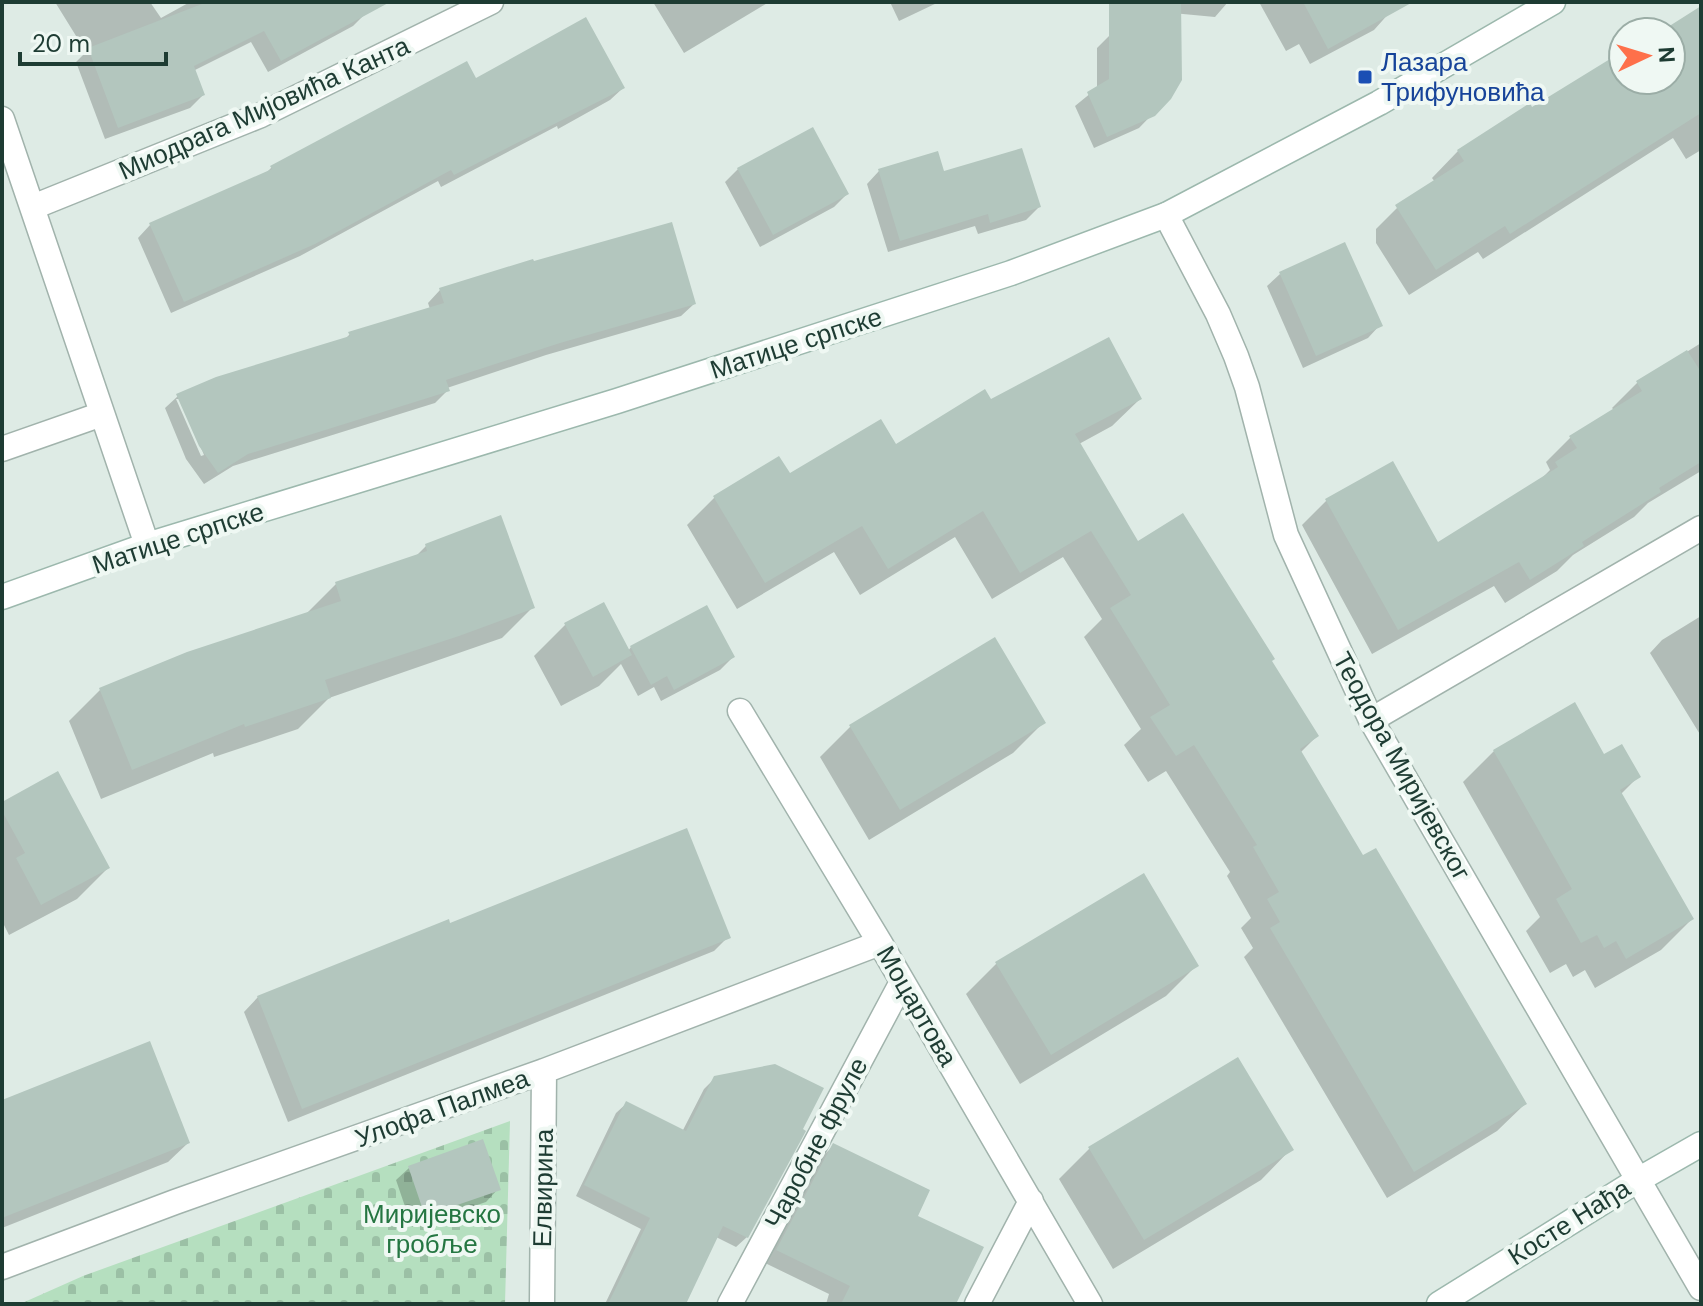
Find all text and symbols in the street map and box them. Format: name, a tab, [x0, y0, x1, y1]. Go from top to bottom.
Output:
scale bar	[20, 16, 166, 66]
north arrow	[1607, 16, 1687, 96]
text: 20 m	[32, 28, 90, 59]
street label: Миодрага Мијовића Канта	[113, 28, 415, 188]
place label: Лазара Трифуновића	[1381, 45, 1545, 109]
text: N	[1651, 46, 1681, 64]
marker: Лазара Трифуновића	[1356, 68, 1374, 86]
street label: Матице српске	[706, 299, 886, 387]
street label: Матице српске	[88, 494, 268, 582]
street label: Теодора Миријевског	[1325, 646, 1479, 886]
street label: Моцартова	[869, 940, 965, 1073]
street label: Чаробне фруле	[757, 1052, 875, 1234]
street label: Улофа Палмеа	[350, 1061, 534, 1155]
street label: Елвирина	[525, 1128, 561, 1248]
street label: Косте Нађа	[1502, 1171, 1637, 1273]
park label: Миријевско гробље	[363, 1197, 501, 1261]

